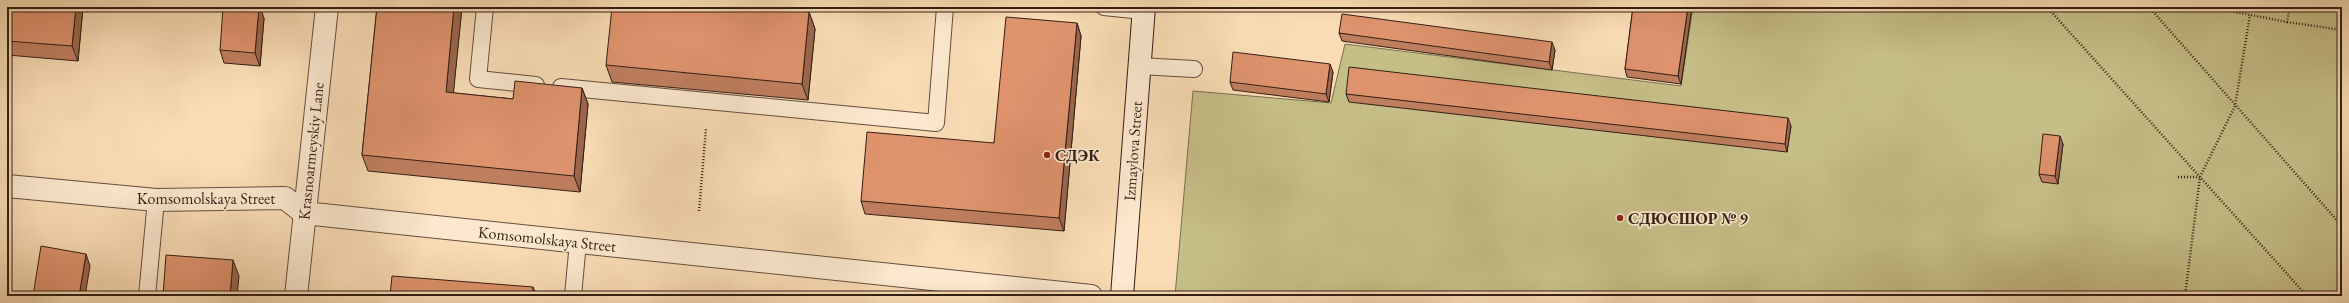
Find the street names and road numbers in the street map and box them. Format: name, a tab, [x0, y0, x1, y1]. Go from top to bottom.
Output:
street label: Krasnoarmeyskiy Lane	[293, 81, 329, 221]
street label: Izmaylova Street	[1119, 100, 1147, 202]
street label: Komsomolskaya Street	[137, 188, 275, 209]
street label: Komsomolskaya Street	[477, 221, 617, 257]

